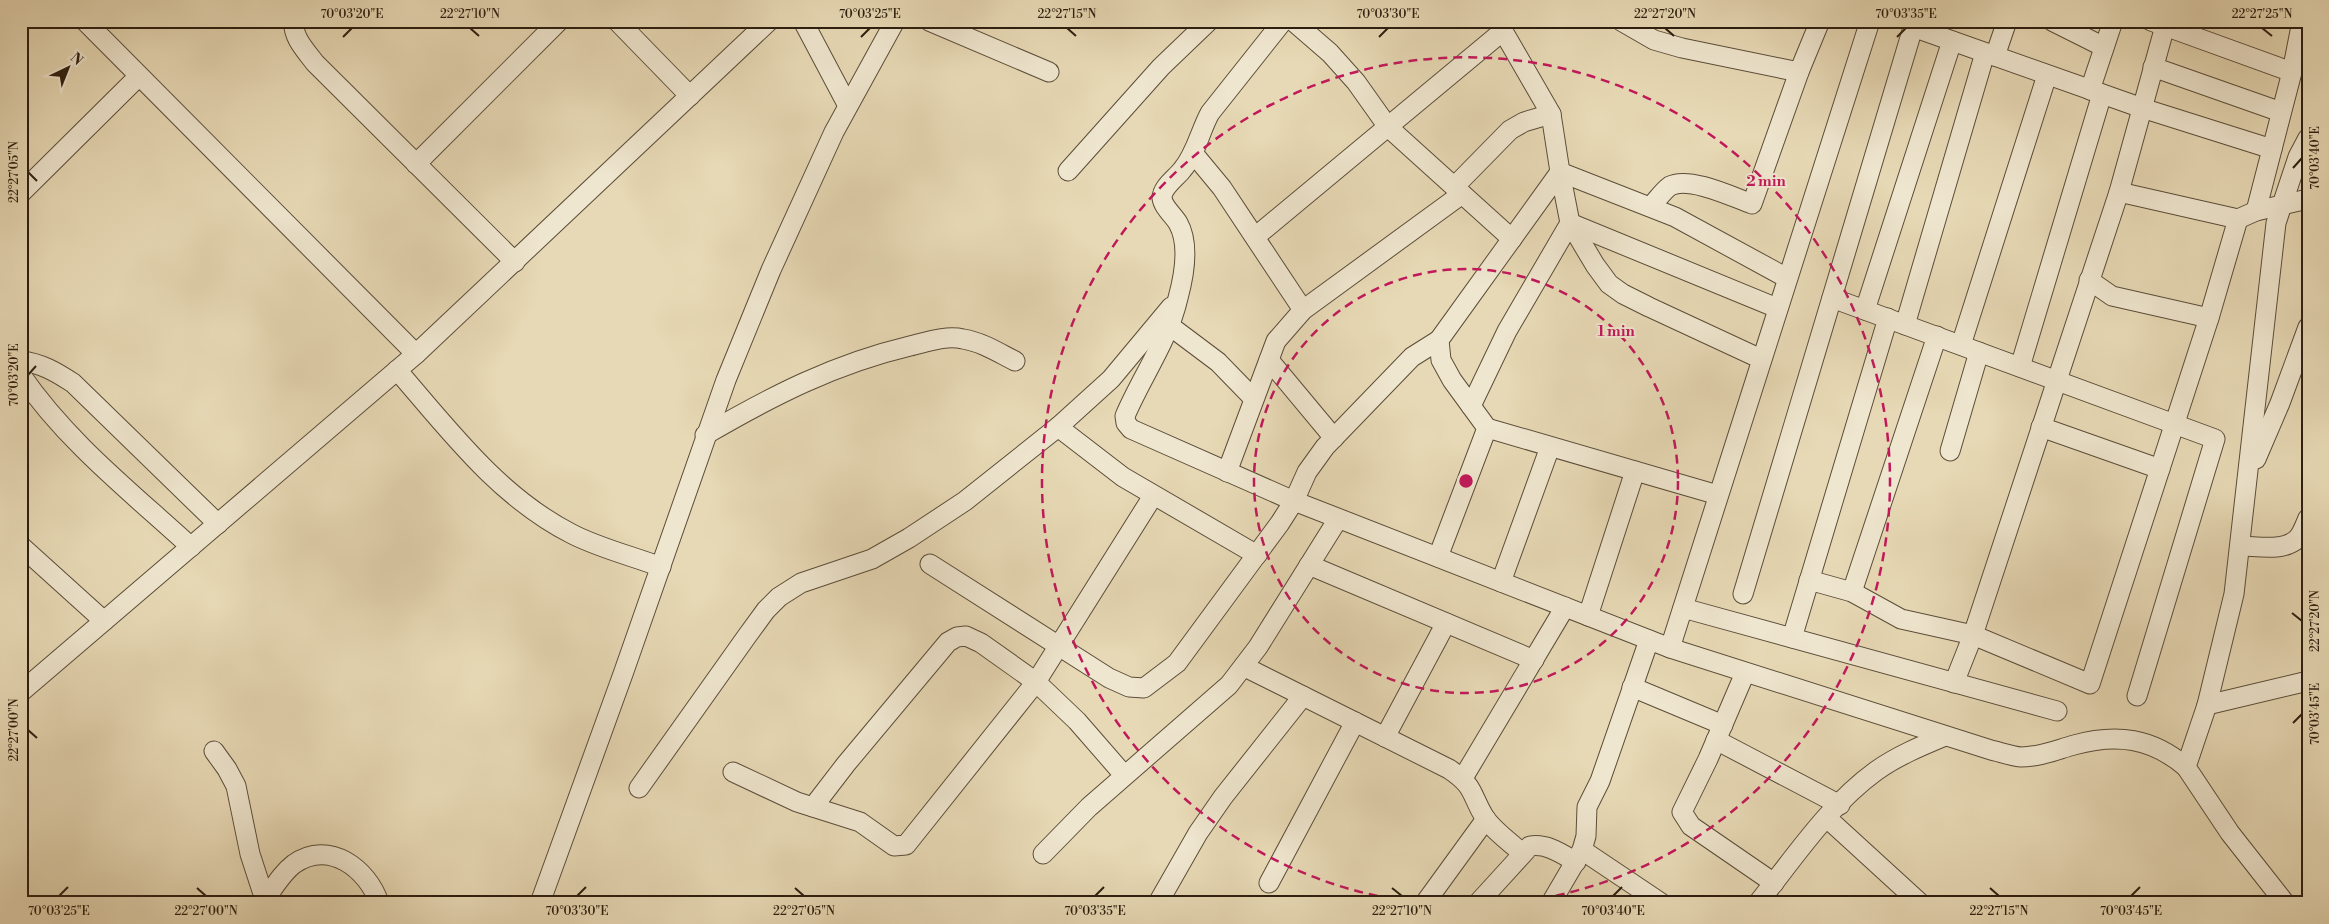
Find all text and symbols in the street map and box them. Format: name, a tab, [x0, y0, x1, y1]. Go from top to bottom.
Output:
text: 70°03'20"E	[320, 7, 384, 22]
text: 22°27'10"N	[440, 7, 500, 22]
text: 70°03'25"E	[839, 7, 901, 22]
text: 22°27'15"N	[1037, 7, 1097, 22]
text: 70°03'30"E	[1357, 7, 1419, 22]
text: 22°27'20"N	[1634, 7, 1696, 22]
text: 70°03'35"E	[1875, 7, 1937, 22]
text: 22°27'25"N	[2232, 7, 2292, 22]
north arrow	[42, 42, 92, 92]
text: N	[66, 49, 86, 70]
text: 70°03'40"E	[2308, 126, 2323, 190]
text: 22°27'05"N	[7, 141, 22, 203]
text: 2 min	[1746, 172, 1786, 191]
text: 1 min	[1597, 322, 1635, 341]
text: 70°03'20"E	[7, 343, 22, 407]
centre of rings	[1457, 472, 1475, 490]
text: 22°27'20"N	[2308, 590, 2323, 652]
text: 70°03'45"E	[2308, 683, 2323, 745]
text: 22°27'00"N	[7, 698, 22, 762]
text: 70°03'25"E	[28, 904, 90, 919]
text: 22°27'00"N	[174, 904, 238, 919]
text: 70°03'30"E	[546, 904, 608, 919]
text: 22°27'05"N	[773, 904, 835, 919]
text: 70°03'35"E	[1064, 904, 1126, 919]
text: 22°27'10"N	[1372, 904, 1432, 919]
text: 70°03'40"E	[1581, 904, 1645, 919]
text: 22°27'15"N	[1969, 904, 2029, 919]
text: 70°03'45"E	[2100, 904, 2162, 919]

